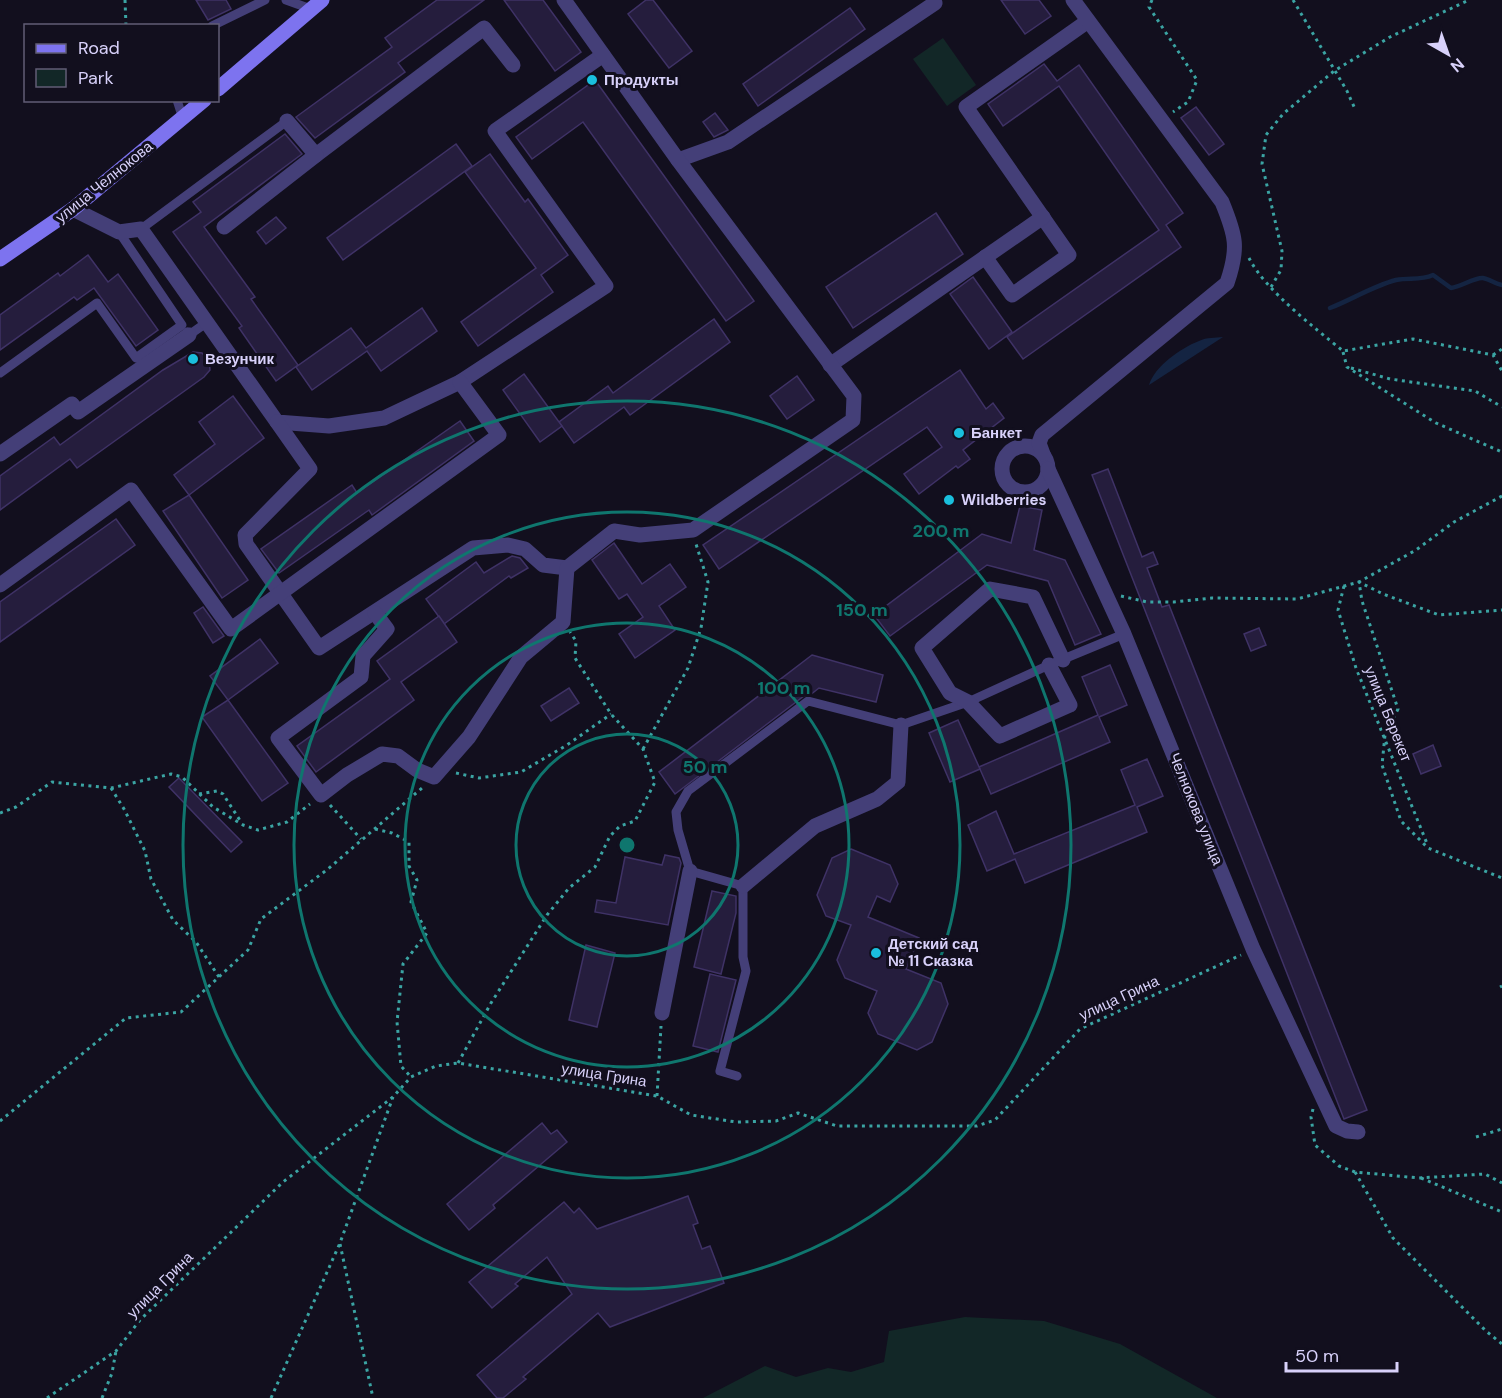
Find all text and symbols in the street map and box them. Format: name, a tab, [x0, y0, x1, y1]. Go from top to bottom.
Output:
legend	[24, 24, 219, 102]
north arrow	[1418, 24, 1478, 84]
text: Road	[78, 36, 120, 60]
text: N	[1446, 53, 1469, 77]
text: Park	[78, 66, 114, 90]
place label: Продукты	[604, 70, 679, 90]
marker: Продукты	[585, 73, 599, 87]
street label: улица Челнокова	[51, 136, 157, 227]
place label: Везунчик	[205, 349, 275, 369]
marker: Везунчик	[186, 352, 200, 366]
place label: Банкет	[971, 423, 1022, 443]
marker: Банкет	[952, 426, 966, 440]
place label: Wildberries	[961, 490, 1046, 510]
marker: Wildberries	[942, 493, 956, 507]
text: 200 m	[913, 519, 969, 543]
text: 150 m	[836, 598, 888, 622]
street label: улица Берекет	[1360, 663, 1416, 765]
text: 100 m	[757, 676, 811, 700]
street label: Челнокова улица	[1164, 750, 1228, 869]
text: 50 m	[682, 755, 728, 779]
centre of rings	[617, 835, 637, 855]
place label: Детский сад № 11 Сказка	[888, 934, 979, 971]
marker: Детский сад № 11 Сказка	[869, 946, 883, 960]
street label: улица Грина	[1076, 971, 1163, 1025]
street label: улица Грина	[560, 1058, 649, 1092]
street label: улица Грина	[123, 1247, 198, 1322]
scale bar	[1286, 1335, 1397, 1373]
text: 50 m	[1295, 1344, 1339, 1368]

